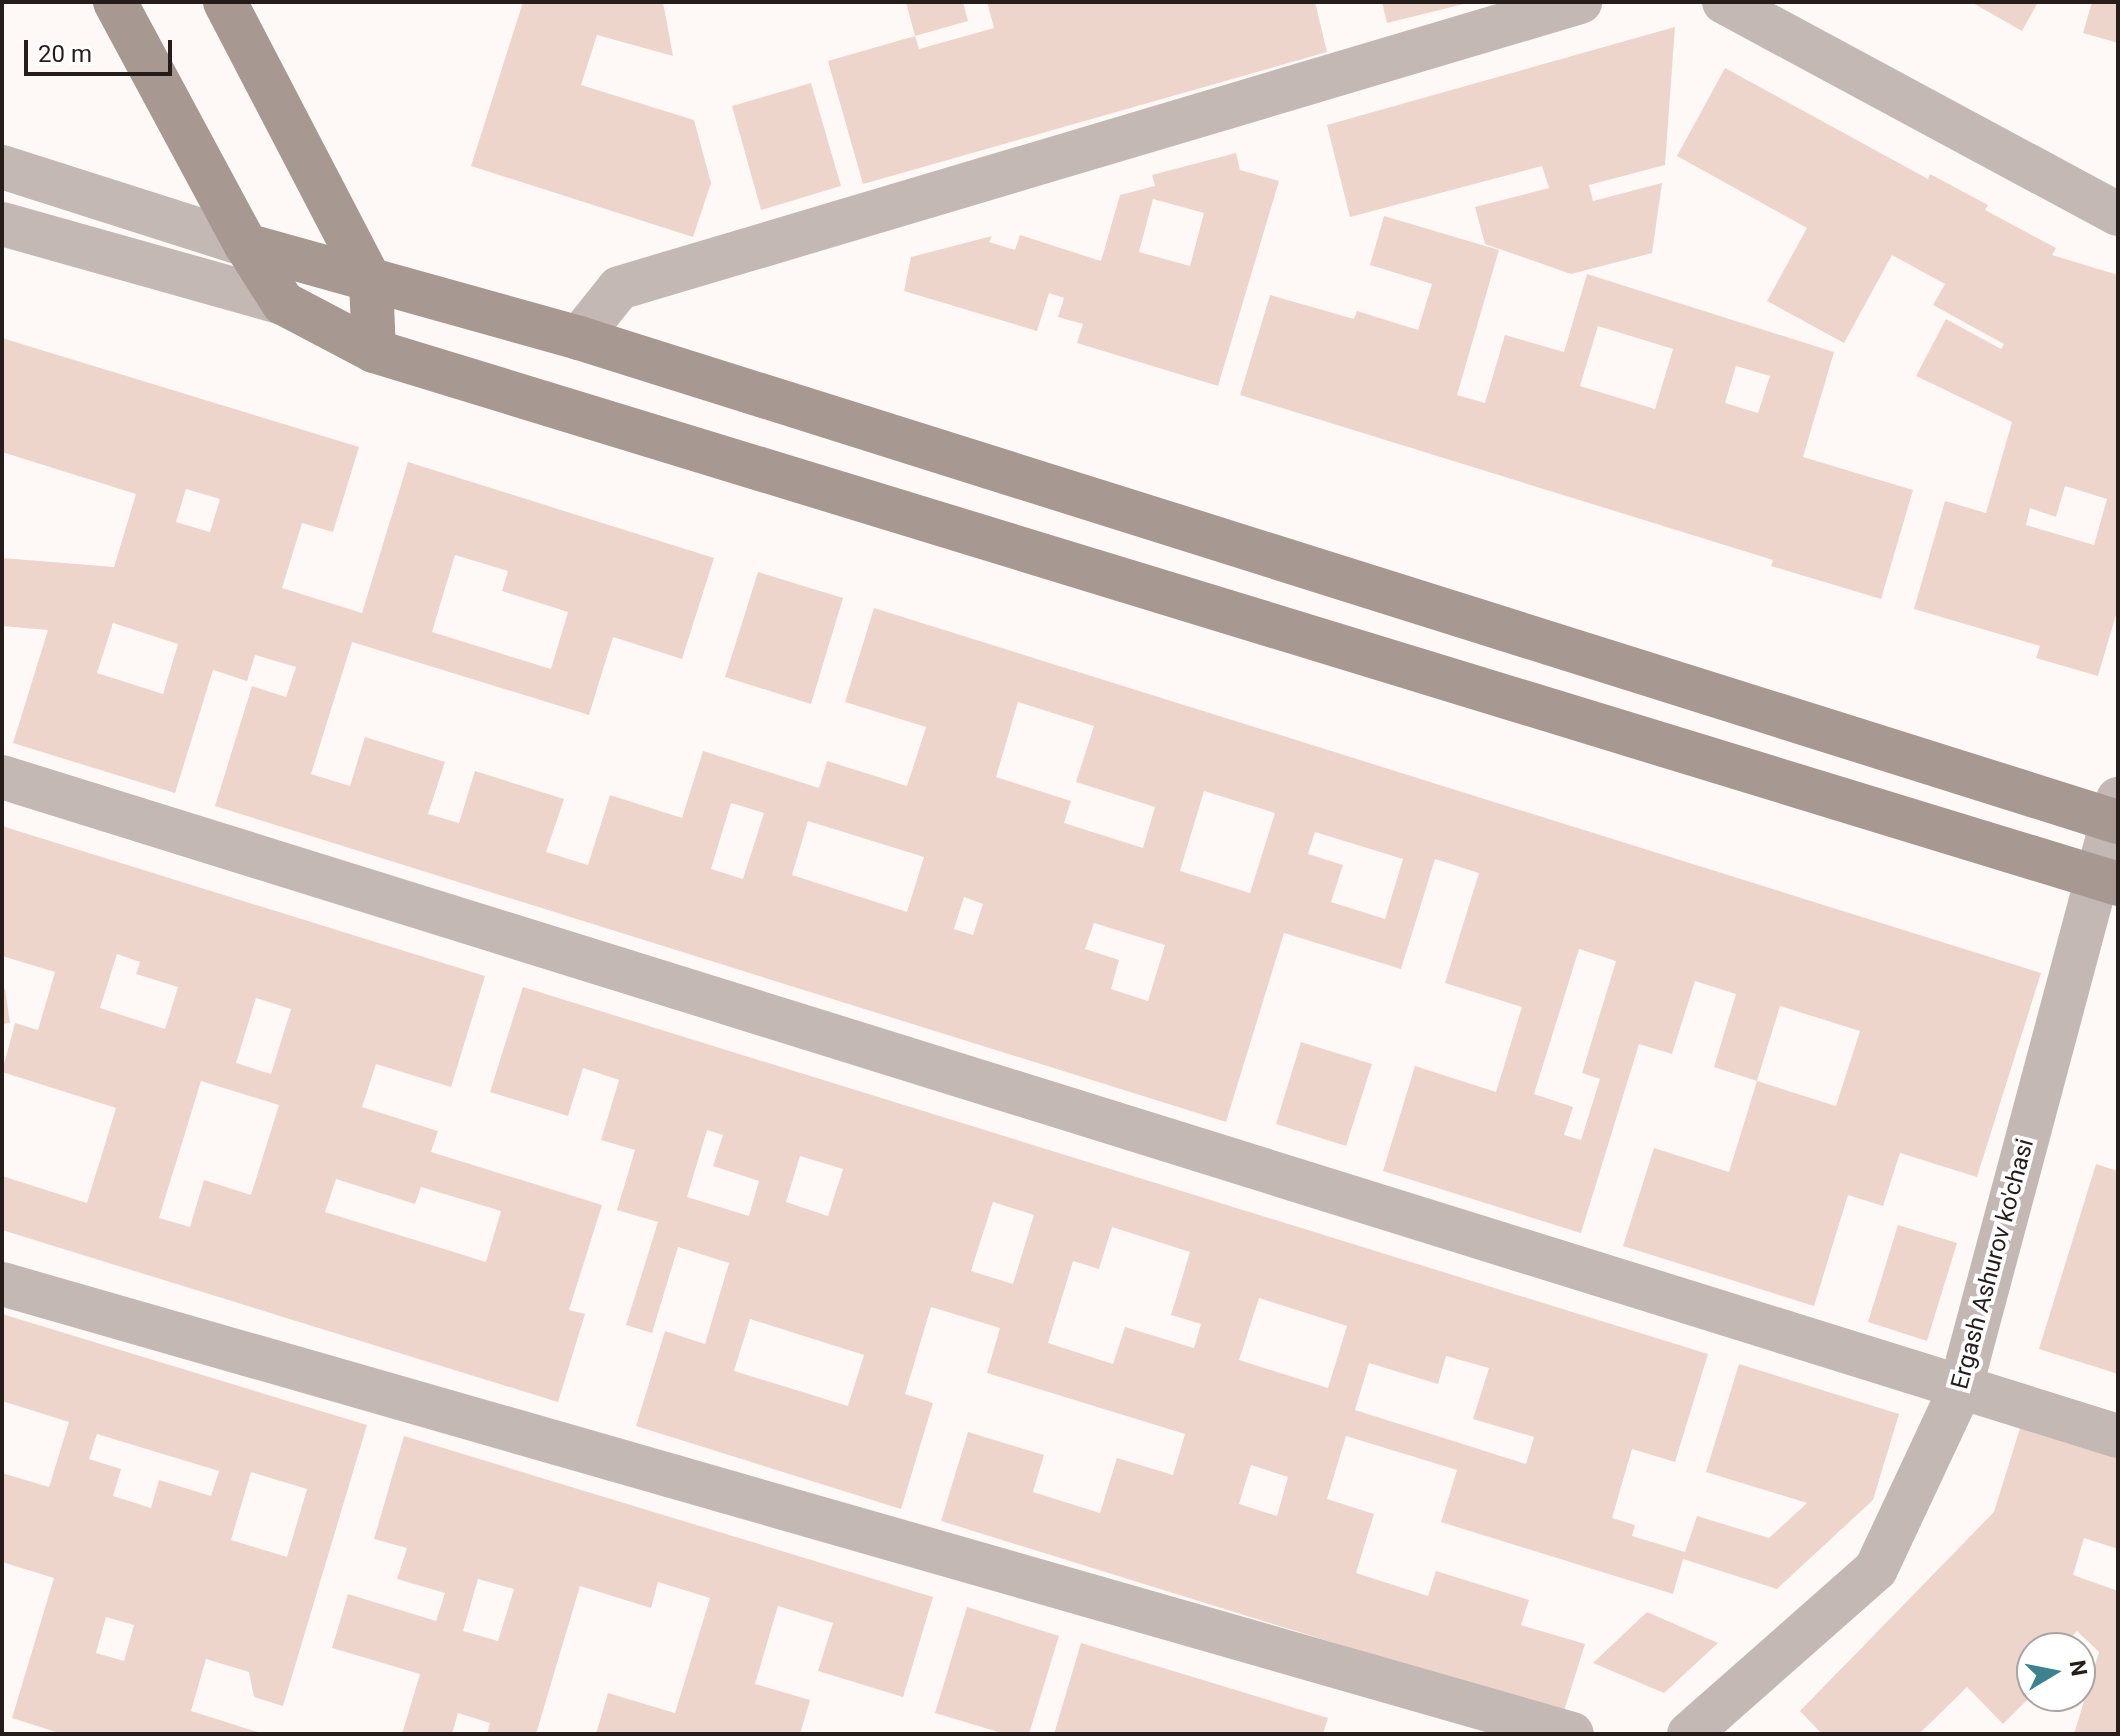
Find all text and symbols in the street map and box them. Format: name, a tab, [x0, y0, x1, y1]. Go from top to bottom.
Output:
scale bar	[28, 24, 176, 74]
text: 20 m	[38, 40, 92, 68]
street label: Ergash Ashurov ko'chasi	[1946, 1136, 2040, 1392]
north arrow	[2016, 1632, 2096, 1712]
text: N	[2064, 1658, 2092, 1678]

